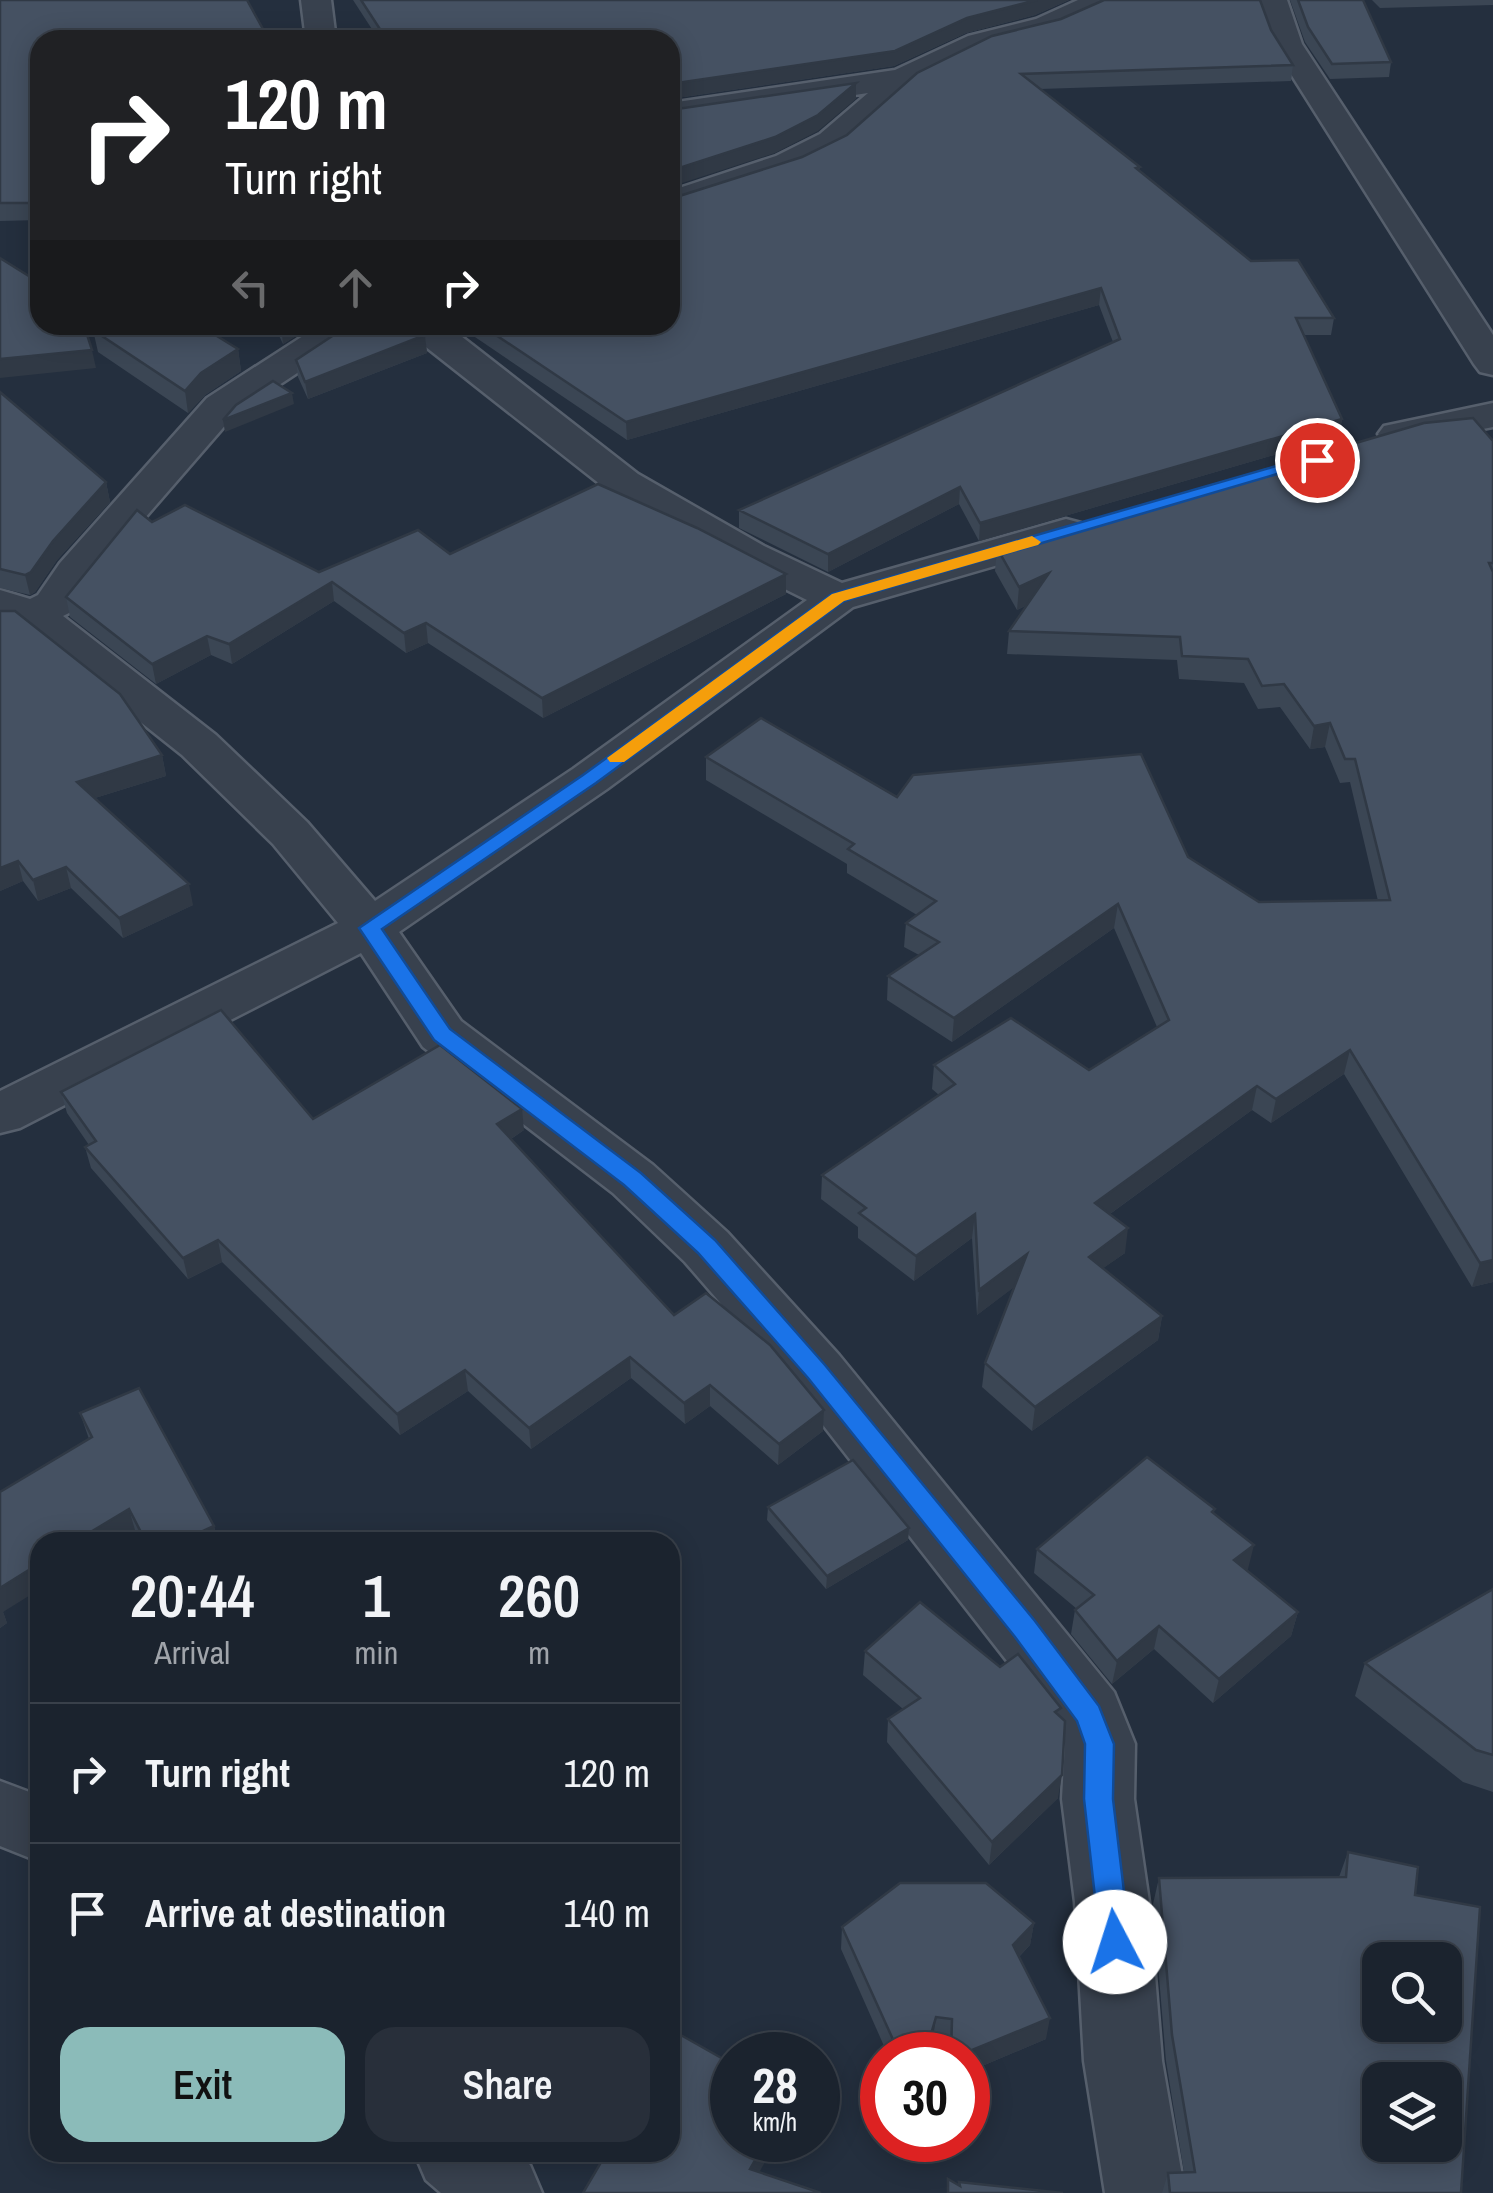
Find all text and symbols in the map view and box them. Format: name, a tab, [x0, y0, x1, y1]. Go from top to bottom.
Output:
text: 120 m	[225, 57, 388, 151]
icon: right	[60, 70, 190, 200]
text: Turn right	[225, 147, 382, 208]
icon: left	[223, 260, 278, 315]
icon: ahead	[328, 260, 383, 315]
icon: right	[433, 260, 488, 315]
pin	[1275, 418, 1360, 503]
icon: arrive	[1290, 433, 1345, 488]
text: 20:44	[130, 1555, 255, 1636]
text: 1	[363, 1555, 390, 1636]
text: 260	[498, 1555, 580, 1636]
text: Arrival	[154, 1631, 230, 1674]
text: min	[355, 1631, 398, 1674]
text: m	[528, 1631, 550, 1674]
icon: right	[60, 1746, 115, 1801]
text: Turn right	[145, 1748, 290, 1799]
text: 120 m	[563, 1748, 650, 1799]
icon: arrive	[60, 1886, 115, 1941]
text: Arrive at destination	[145, 1888, 446, 1939]
text: 140 m	[563, 1888, 650, 1939]
position arrow	[1063, 1890, 1167, 1994]
map controls	[1362, 1942, 1462, 2162]
button: search	[1362, 1942, 1462, 2042]
button: Exit	[60, 2027, 345, 2142]
button: Share	[365, 2027, 650, 2142]
speed limit sign: 30	[860, 2032, 990, 2162]
text: 28	[752, 2051, 798, 2119]
button: layers	[1362, 2062, 1462, 2162]
text: km/h	[753, 2105, 797, 2139]

